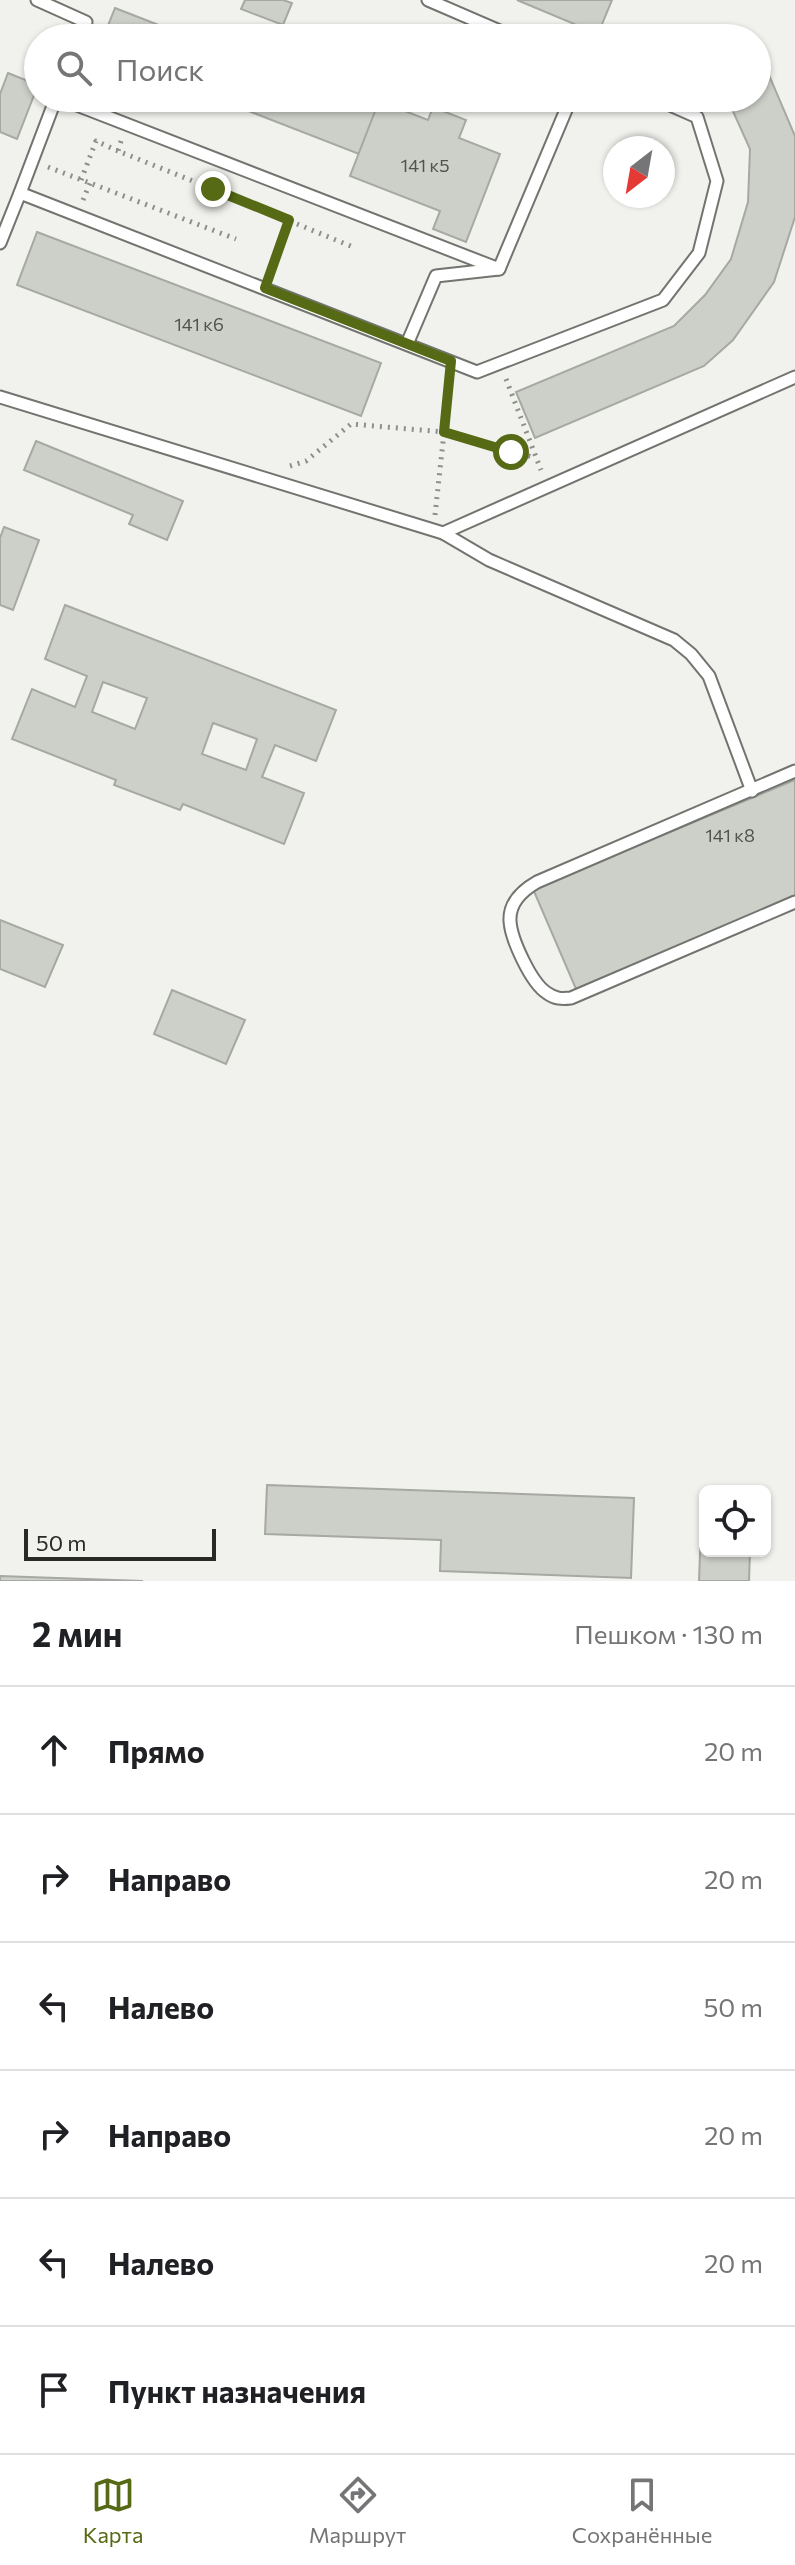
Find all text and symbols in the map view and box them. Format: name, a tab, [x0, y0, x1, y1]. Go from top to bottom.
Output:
search box	[24, 24, 771, 112]
icon: search	[52, 46, 96, 90]
text: Поиск	[116, 50, 204, 87]
north arrow	[603, 136, 675, 208]
house number: 141 к5	[400, 154, 450, 176]
route end	[195, 171, 231, 207]
house number: 141 к6	[174, 313, 224, 335]
route start	[493, 434, 529, 470]
house number: 141 к8	[705, 824, 755, 846]
map controls	[699, 1485, 771, 1557]
button: locate	[699, 1485, 771, 1557]
scale bar	[24, 1525, 216, 1561]
text: 50 m	[36, 1529, 86, 1556]
text: 2 мин	[32, 1612, 123, 1654]
text: Пешком · 130 m	[574, 1618, 763, 1649]
icon: ahead	[32, 1728, 76, 1772]
text: Прямо	[108, 1732, 205, 1769]
text: 20 m	[704, 1735, 763, 1766]
icon: right	[32, 1856, 76, 1900]
text: Направо	[108, 1860, 231, 1897]
text: 20 m	[704, 1863, 763, 1894]
icon: left	[32, 1984, 76, 2028]
text: Налево	[108, 1988, 214, 2025]
text: 50 m	[703, 1991, 763, 2022]
icon: right	[32, 2112, 76, 2156]
text: Направо	[108, 2116, 231, 2153]
text: 20 m	[704, 2119, 763, 2150]
icon: left	[32, 2240, 76, 2284]
text: Налево	[108, 2244, 214, 2281]
text: 20 m	[704, 2247, 763, 2278]
icon: arrive	[32, 2368, 76, 2412]
text: Пункт назначения	[108, 2372, 366, 2409]
tab: Карта	[83, 2473, 143, 2548]
tab: Маршрут	[309, 2473, 406, 2548]
tab: Сохранённые	[572, 2473, 712, 2548]

